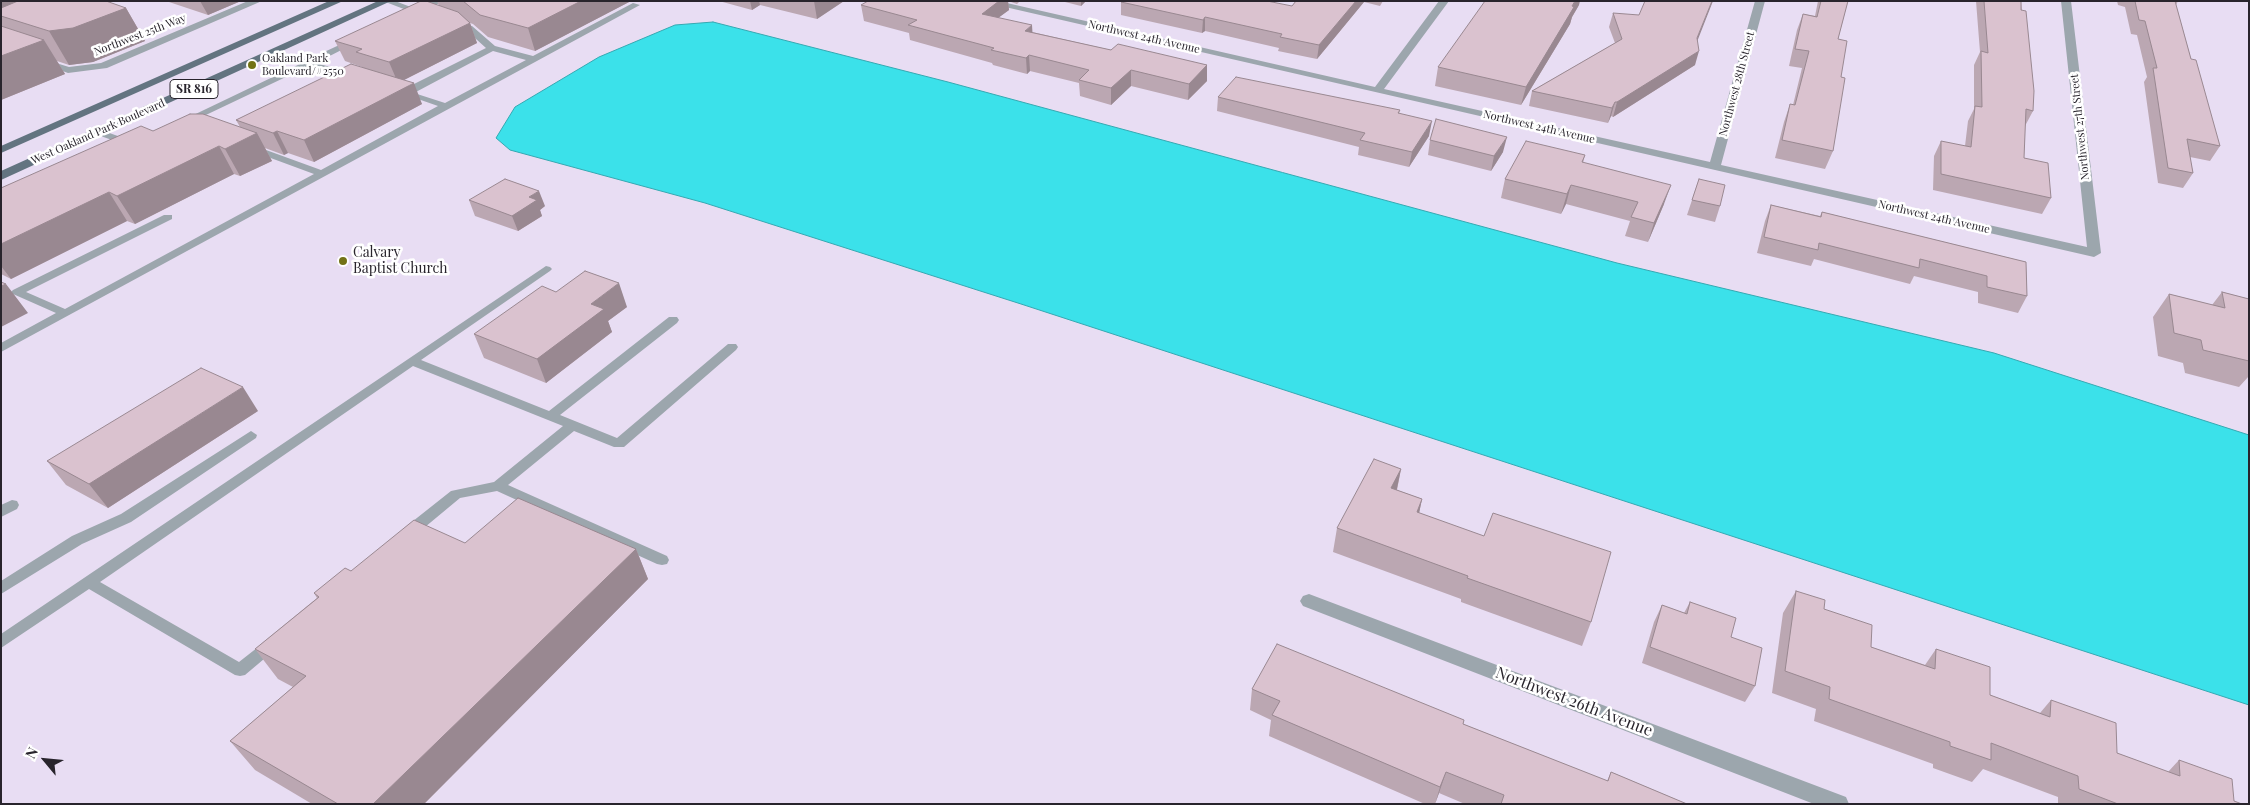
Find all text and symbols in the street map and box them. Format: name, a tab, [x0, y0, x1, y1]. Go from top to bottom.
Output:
street label: Northwest 25th Way	[92, 11, 188, 59]
street label: Northwest 24th Avenue	[1087, 18, 1201, 56]
street label: Northwest 28th Street	[1717, 30, 1757, 138]
place label: Oakland Park Boulevard/#2550	[262, 52, 344, 78]
marker: Oakland Park Boulevard/#2550	[246, 59, 258, 71]
street label: Northwest 27th Street	[2068, 73, 2092, 181]
road number: SR 816	[170, 80, 218, 98]
street label: West Oakland Park Boulevard	[29, 96, 167, 168]
street label: Northwest 24th Avenue	[1482, 108, 1596, 146]
street label: Northwest 24th Avenue	[1877, 198, 1991, 236]
place label: Calvary Baptist Church	[353, 245, 448, 278]
marker: Calvary Baptist Church	[337, 255, 349, 267]
street label: Northwest 26th Avenue	[1493, 663, 1655, 741]
north arrow	[20, 735, 70, 785]
text: N	[21, 744, 42, 762]

